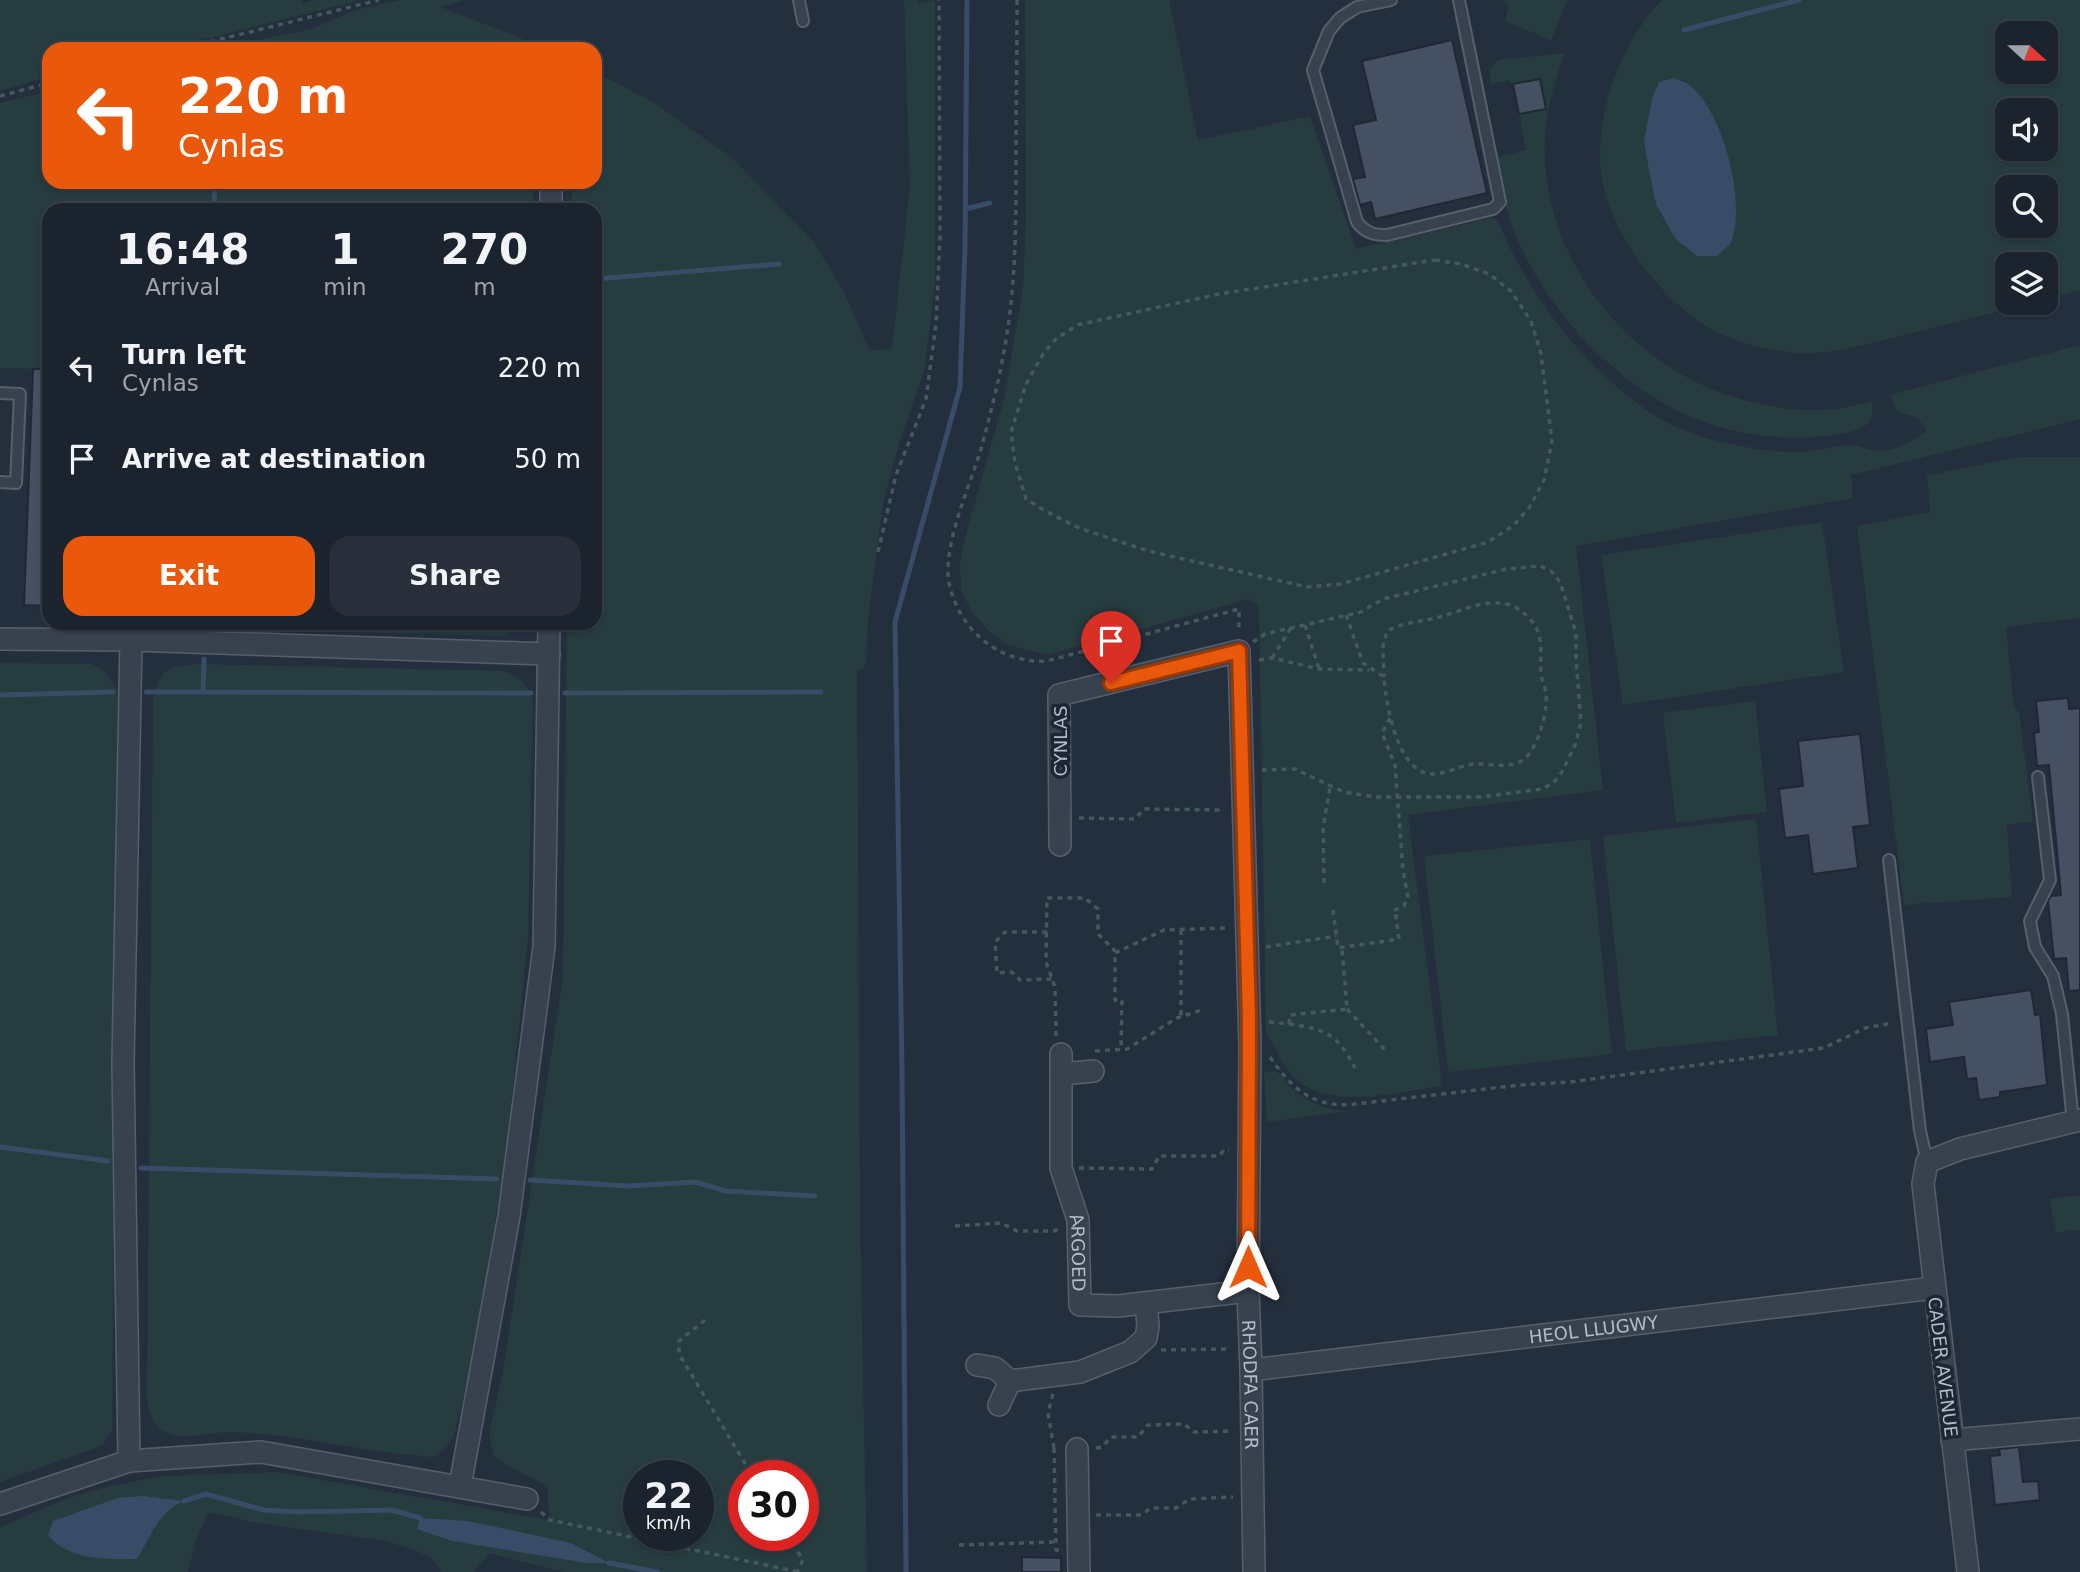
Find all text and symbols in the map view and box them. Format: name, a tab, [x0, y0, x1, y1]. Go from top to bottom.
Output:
north arrow	[1995, 21, 2058, 84]
map controls	[1995, 21, 2058, 315]
text: 220 m	[178, 68, 348, 125]
icon: left	[63, 70, 154, 161]
button: sound	[1995, 98, 2058, 161]
text: Cynlas	[178, 127, 285, 165]
button: search	[1995, 175, 2058, 238]
text: 16:48	[116, 225, 250, 274]
text: 1	[330, 225, 360, 274]
text: 270	[441, 225, 528, 274]
button: layers	[1995, 252, 2058, 315]
text: Arrival	[145, 274, 220, 300]
text: min	[323, 274, 367, 300]
text: m	[473, 274, 496, 300]
text: Turn left	[122, 340, 246, 370]
icon: left	[63, 349, 101, 387]
text: 220 m	[498, 353, 581, 383]
text: Cynlas	[122, 370, 199, 396]
icon: arrive	[63, 440, 101, 478]
text: Arrive at destination	[122, 444, 426, 474]
text: 50 m	[514, 444, 581, 474]
button: Exit	[63, 536, 315, 616]
button: Share	[329, 536, 581, 616]
pin	[1081, 611, 1141, 683]
icon: arrive	[1092, 622, 1130, 660]
street label: CYNLAS	[1050, 706, 1071, 776]
street label: ARGOED	[1066, 1210, 1090, 1292]
position arrow	[1211, 1230, 1285, 1304]
street label: CADER AVENUE	[1924, 1296, 1962, 1438]
street label: HEOL LLUGWY	[1528, 1311, 1660, 1347]
street label: RHODFA CAER	[1239, 1319, 1263, 1449]
speed limit sign: 30	[728, 1460, 819, 1551]
text: 22	[644, 1476, 693, 1516]
text: km/h	[646, 1512, 691, 1533]

